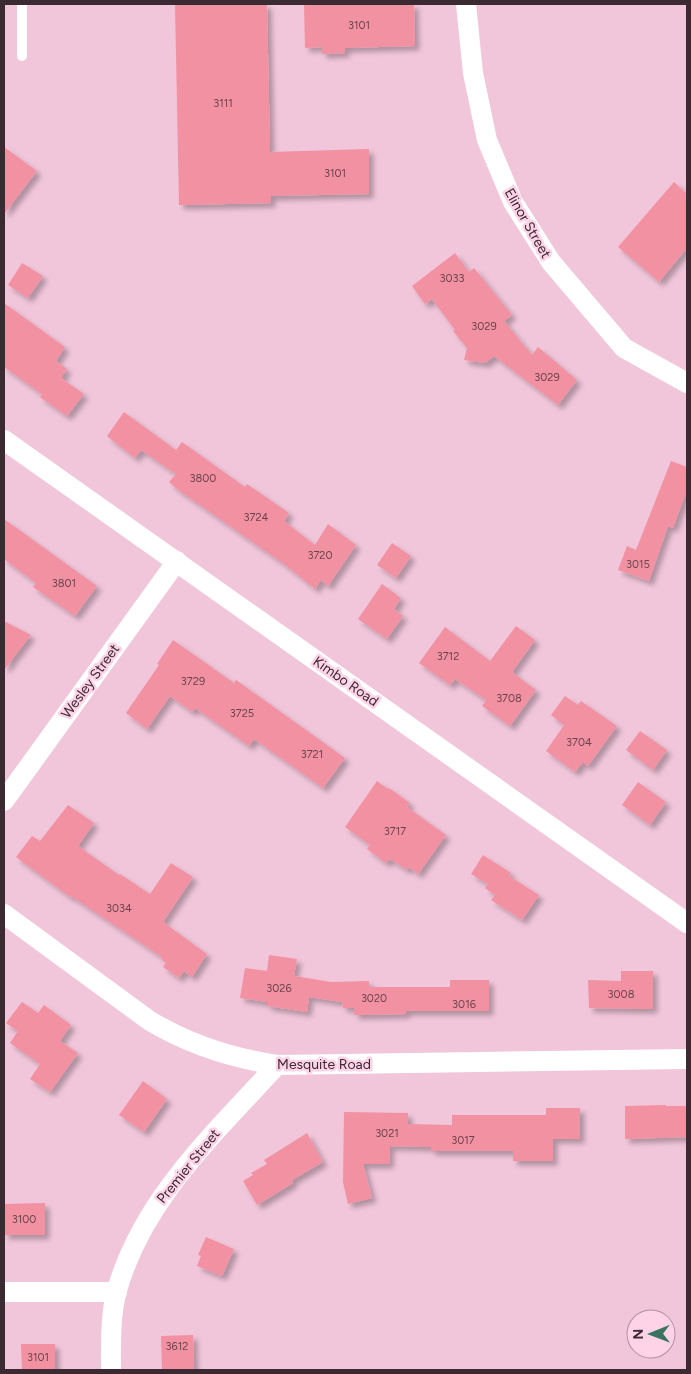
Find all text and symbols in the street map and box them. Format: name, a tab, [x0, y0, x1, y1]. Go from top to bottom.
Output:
house number: 3101	[348, 19, 370, 32]
house number: 3111	[213, 97, 233, 110]
house number: 3101	[324, 167, 346, 180]
street label: Elinor Street	[501, 185, 554, 261]
house number: 3033	[439, 272, 465, 285]
house number: 3029	[471, 320, 497, 333]
house number: 3029	[534, 371, 560, 384]
house number: 3800	[190, 472, 216, 485]
house number: 3724	[244, 511, 269, 524]
house number: 3720	[307, 549, 333, 562]
house number: 3015	[626, 558, 650, 571]
house number: 3801	[52, 577, 76, 590]
street label: Wesley Street	[58, 641, 123, 722]
house number: 3712	[437, 650, 459, 663]
street label: Kimbo Road	[310, 653, 382, 710]
house number: 3729	[181, 675, 205, 688]
house number: 3708	[496, 692, 522, 705]
house number: 3725	[230, 707, 254, 720]
house number: 3704	[566, 736, 592, 749]
house number: 3721	[301, 748, 323, 761]
house number: 3717	[384, 825, 406, 838]
house number: 3034	[106, 902, 132, 915]
house number: 3026	[266, 982, 292, 995]
house number: 3008	[608, 988, 635, 1001]
house number: 3020	[361, 992, 387, 1005]
house number: 3016	[452, 998, 476, 1011]
street label: Mesquite Road	[277, 1056, 371, 1073]
street label: Premier Street	[153, 1126, 224, 1207]
house number: 3021	[375, 1127, 399, 1140]
house number: 3017	[451, 1134, 475, 1147]
house number: 3100	[12, 1213, 36, 1226]
north arrow	[626, 1309, 676, 1359]
text: N	[630, 1329, 647, 1340]
house number: 3612	[166, 1340, 188, 1353]
house number: 3101	[27, 1351, 49, 1364]

